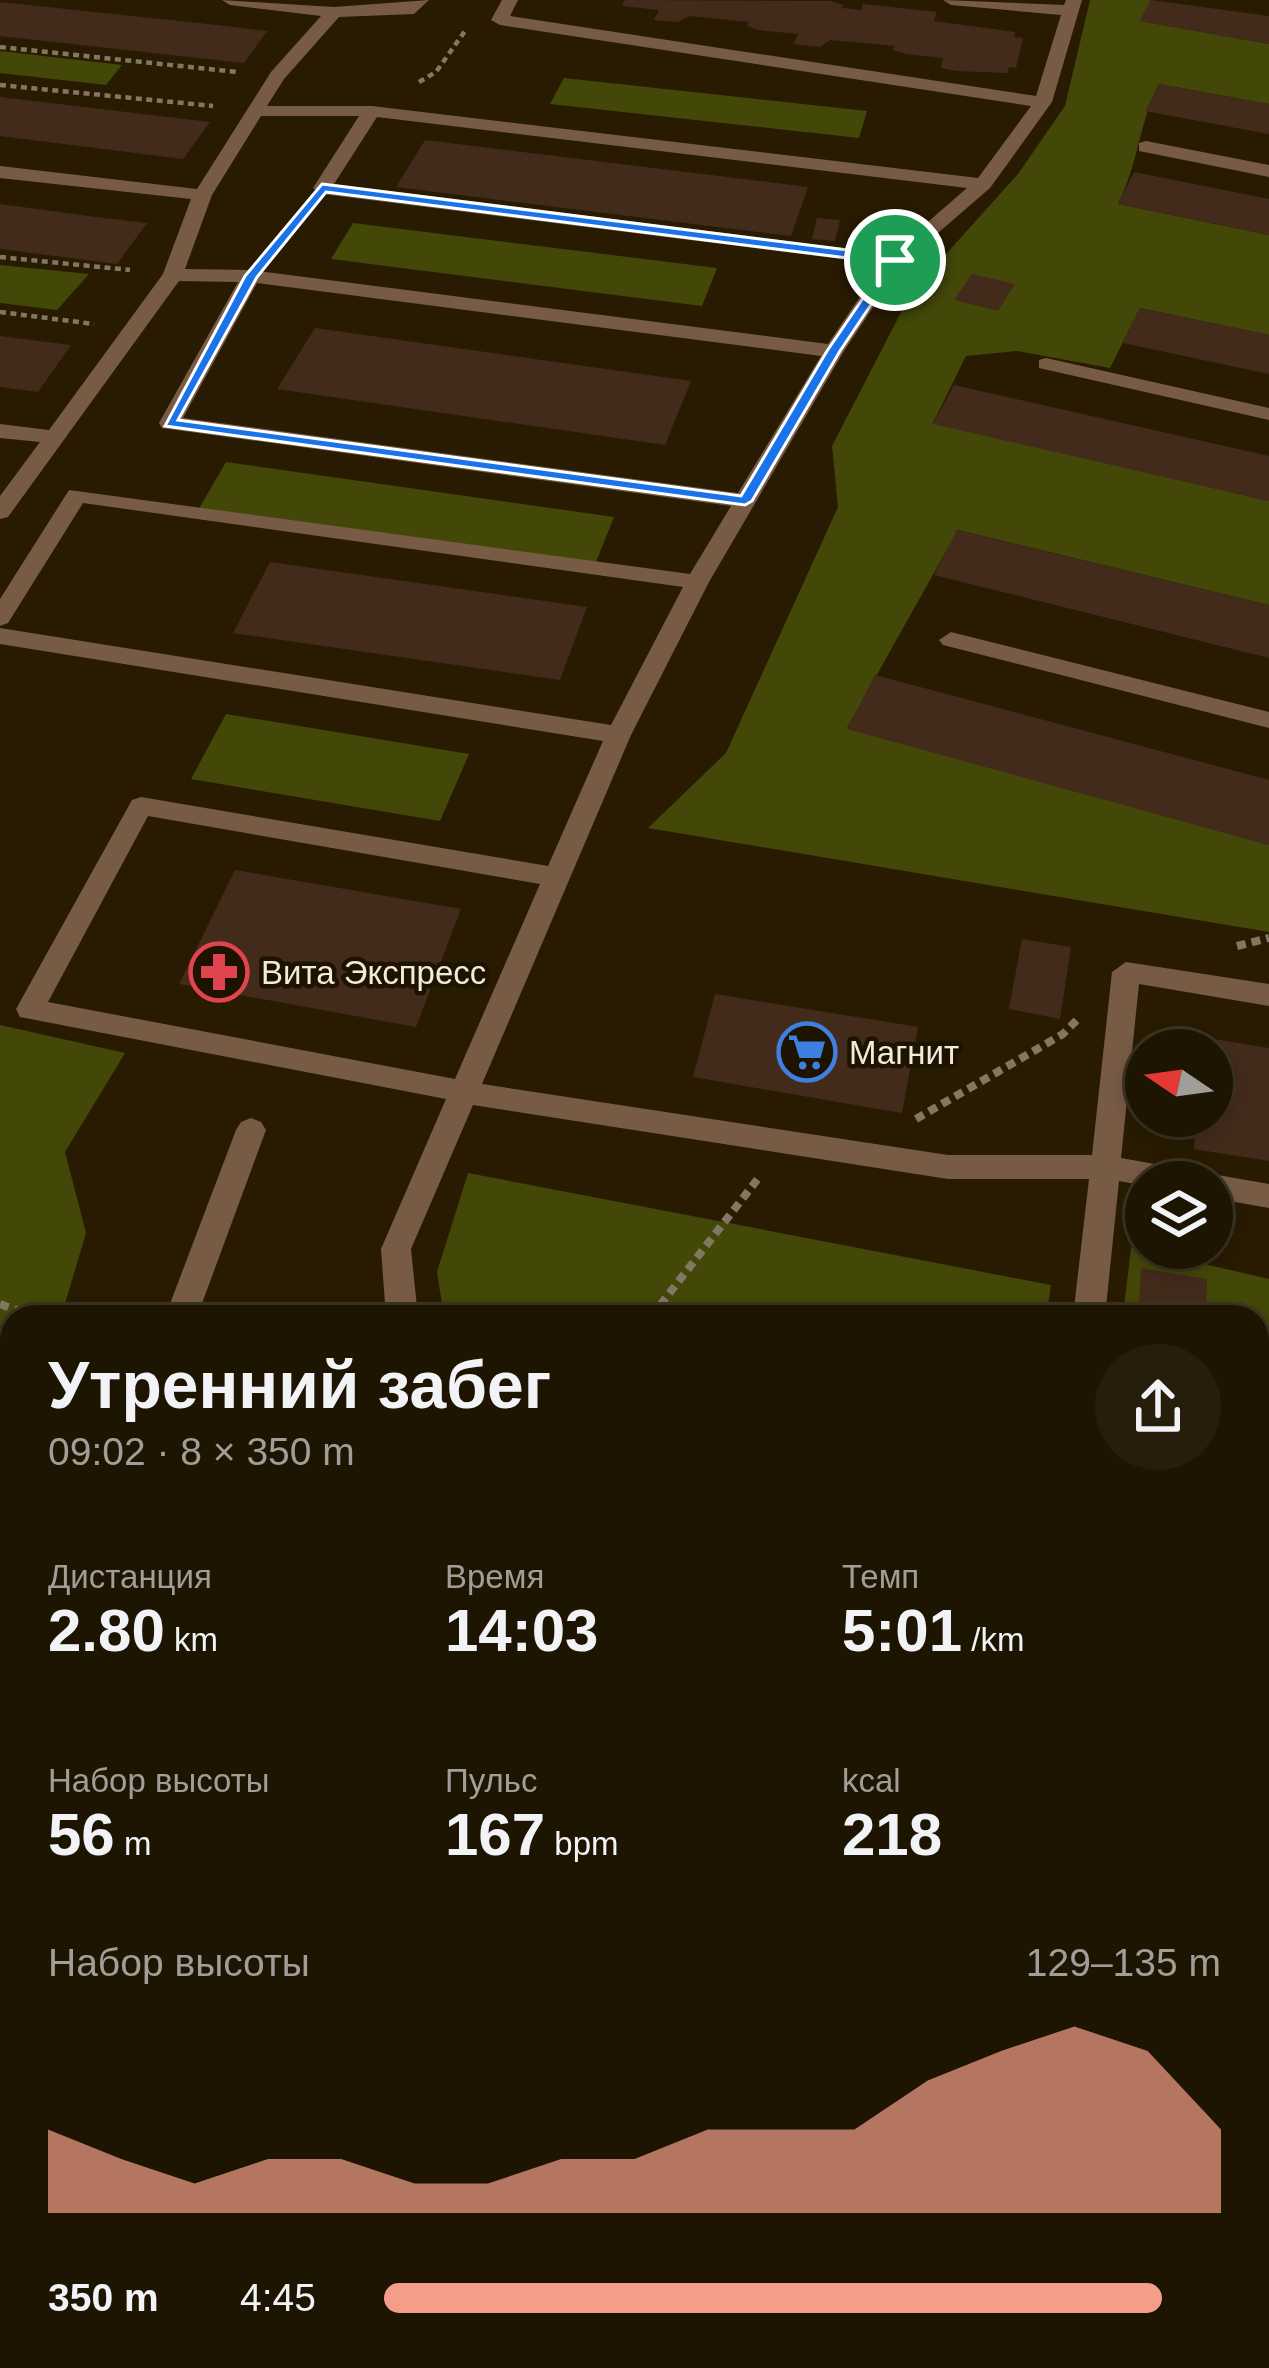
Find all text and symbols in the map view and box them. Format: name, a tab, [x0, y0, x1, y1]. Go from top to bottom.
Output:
pin	[844, 209, 946, 311]
icon: arrive	[862, 227, 928, 293]
pharmacy icon: Вита Экспресс	[188, 941, 250, 1003]
place label: Вита Экспресс	[261, 954, 486, 991]
supermarket icon: Магнит	[776, 1021, 838, 1083]
north arrow	[1125, 1029, 1233, 1137]
map controls	[1125, 1029, 1233, 1269]
place label: Магнит	[849, 1034, 959, 1071]
button: layers	[1125, 1161, 1233, 1269]
button: share	[1095, 1344, 1221, 1470]
text: Утренний забег	[48, 1348, 551, 1422]
text: 09:02 · 8 × 350 m	[48, 1430, 355, 1473]
text: Дистанция	[48, 1558, 212, 1595]
text: Время	[445, 1558, 544, 1595]
text: Темп	[842, 1558, 919, 1595]
text: 2.80	[48, 1597, 165, 1664]
text: 14:03	[445, 1597, 598, 1664]
text: 5:01	[842, 1597, 962, 1664]
text: km	[165, 1621, 218, 1658]
text: /km	[962, 1621, 1024, 1658]
text: Набор высоты	[48, 1762, 270, 1799]
text: Пульс	[445, 1762, 537, 1799]
text: kcal	[842, 1762, 901, 1799]
text: 56	[48, 1801, 115, 1868]
text: 167	[445, 1801, 545, 1868]
text: 218	[842, 1801, 942, 1868]
text: m	[115, 1825, 151, 1862]
text: bpm	[545, 1825, 618, 1862]
text: Набор высоты	[48, 1941, 310, 1984]
text: 129–135 m	[1026, 1941, 1221, 1984]
text: 350 m	[48, 2276, 159, 2319]
text: 4:45	[240, 2276, 316, 2319]

